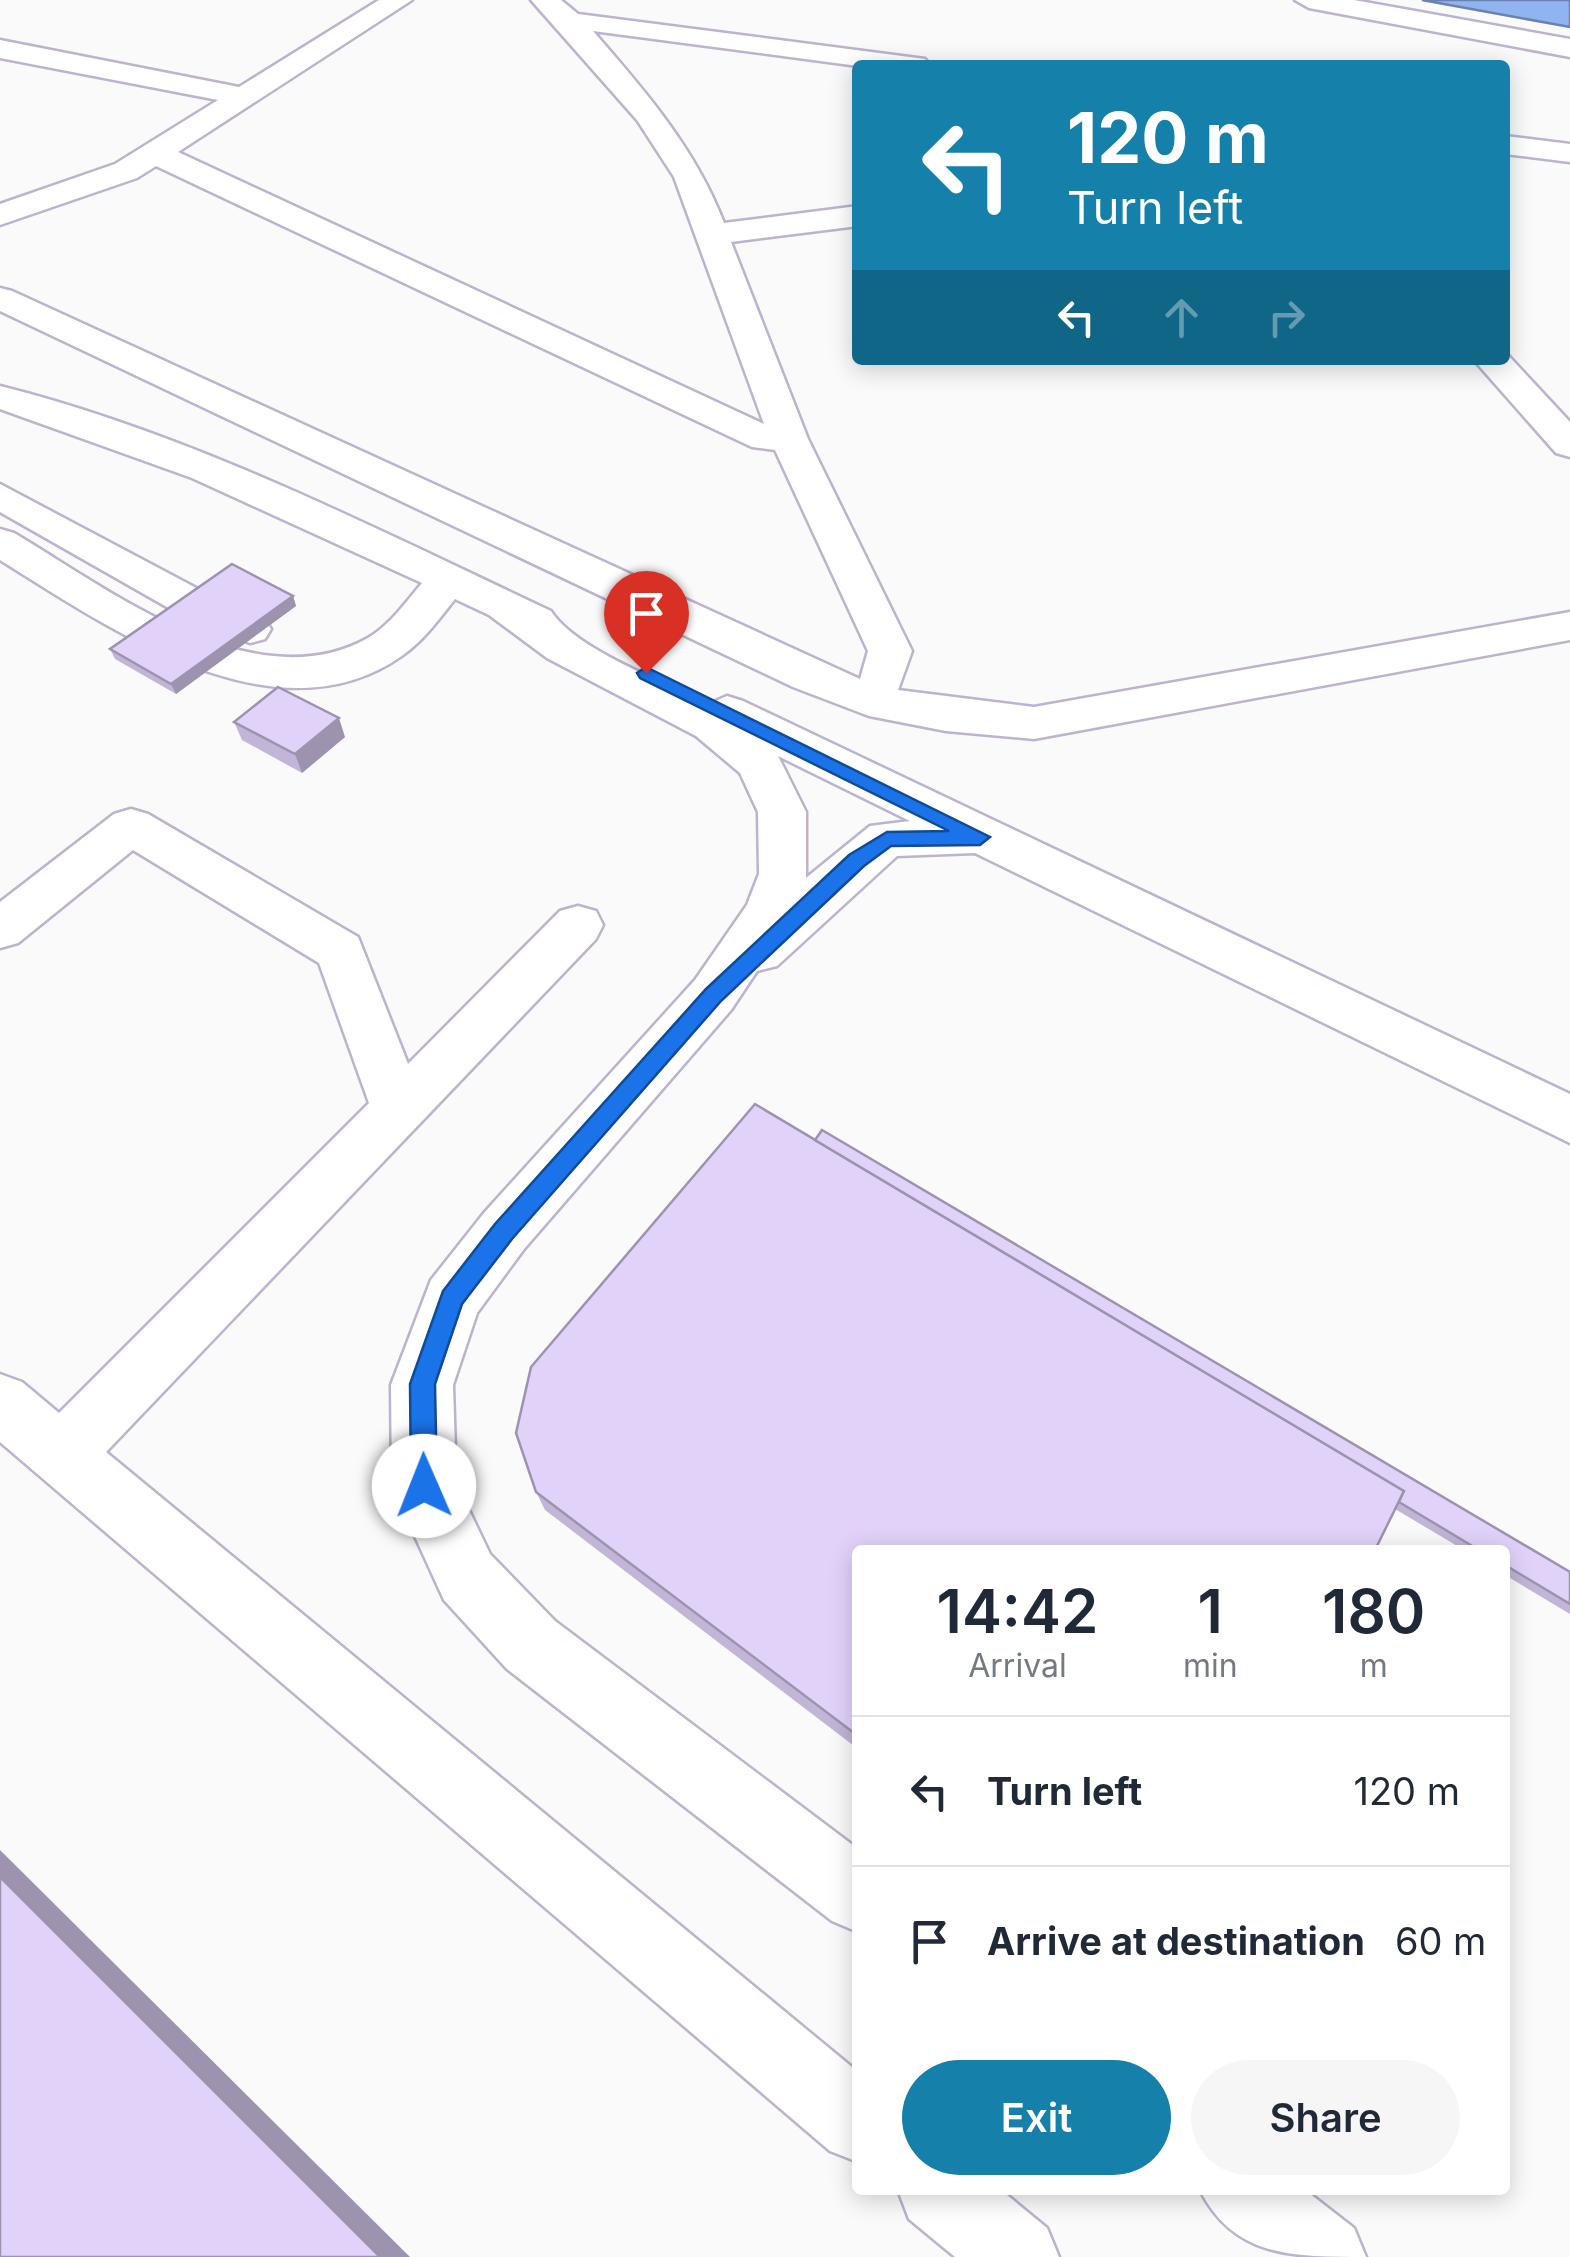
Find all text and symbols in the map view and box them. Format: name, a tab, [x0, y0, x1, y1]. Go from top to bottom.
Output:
text: 120 m	[1067, 95, 1269, 180]
icon: left	[902, 100, 1032, 230]
text: Turn left	[1067, 180, 1243, 235]
icon: left	[1049, 290, 1104, 345]
icon: ahead	[1154, 290, 1209, 345]
icon: right	[1259, 290, 1314, 345]
pin	[604, 571, 689, 674]
icon: arrive	[619, 586, 674, 641]
position arrow	[372, 1434, 476, 1538]
text: 14:42	[937, 1575, 1098, 1647]
text: 1	[1198, 1575, 1223, 1647]
text: 180	[1322, 1575, 1425, 1647]
text: Arrival	[968, 1646, 1067, 1685]
text: min	[1183, 1646, 1238, 1685]
text: m	[1360, 1646, 1388, 1685]
icon: left	[902, 1764, 957, 1819]
text: Turn left	[987, 1768, 1142, 1814]
text: 120 m	[1353, 1768, 1460, 1814]
icon: arrive	[902, 1914, 957, 1969]
text: Arrive at destination	[987, 1918, 1365, 1964]
text: 60 m	[1395, 1918, 1486, 1964]
button: Exit	[902, 2060, 1171, 2175]
button: Share	[1191, 2060, 1460, 2175]

